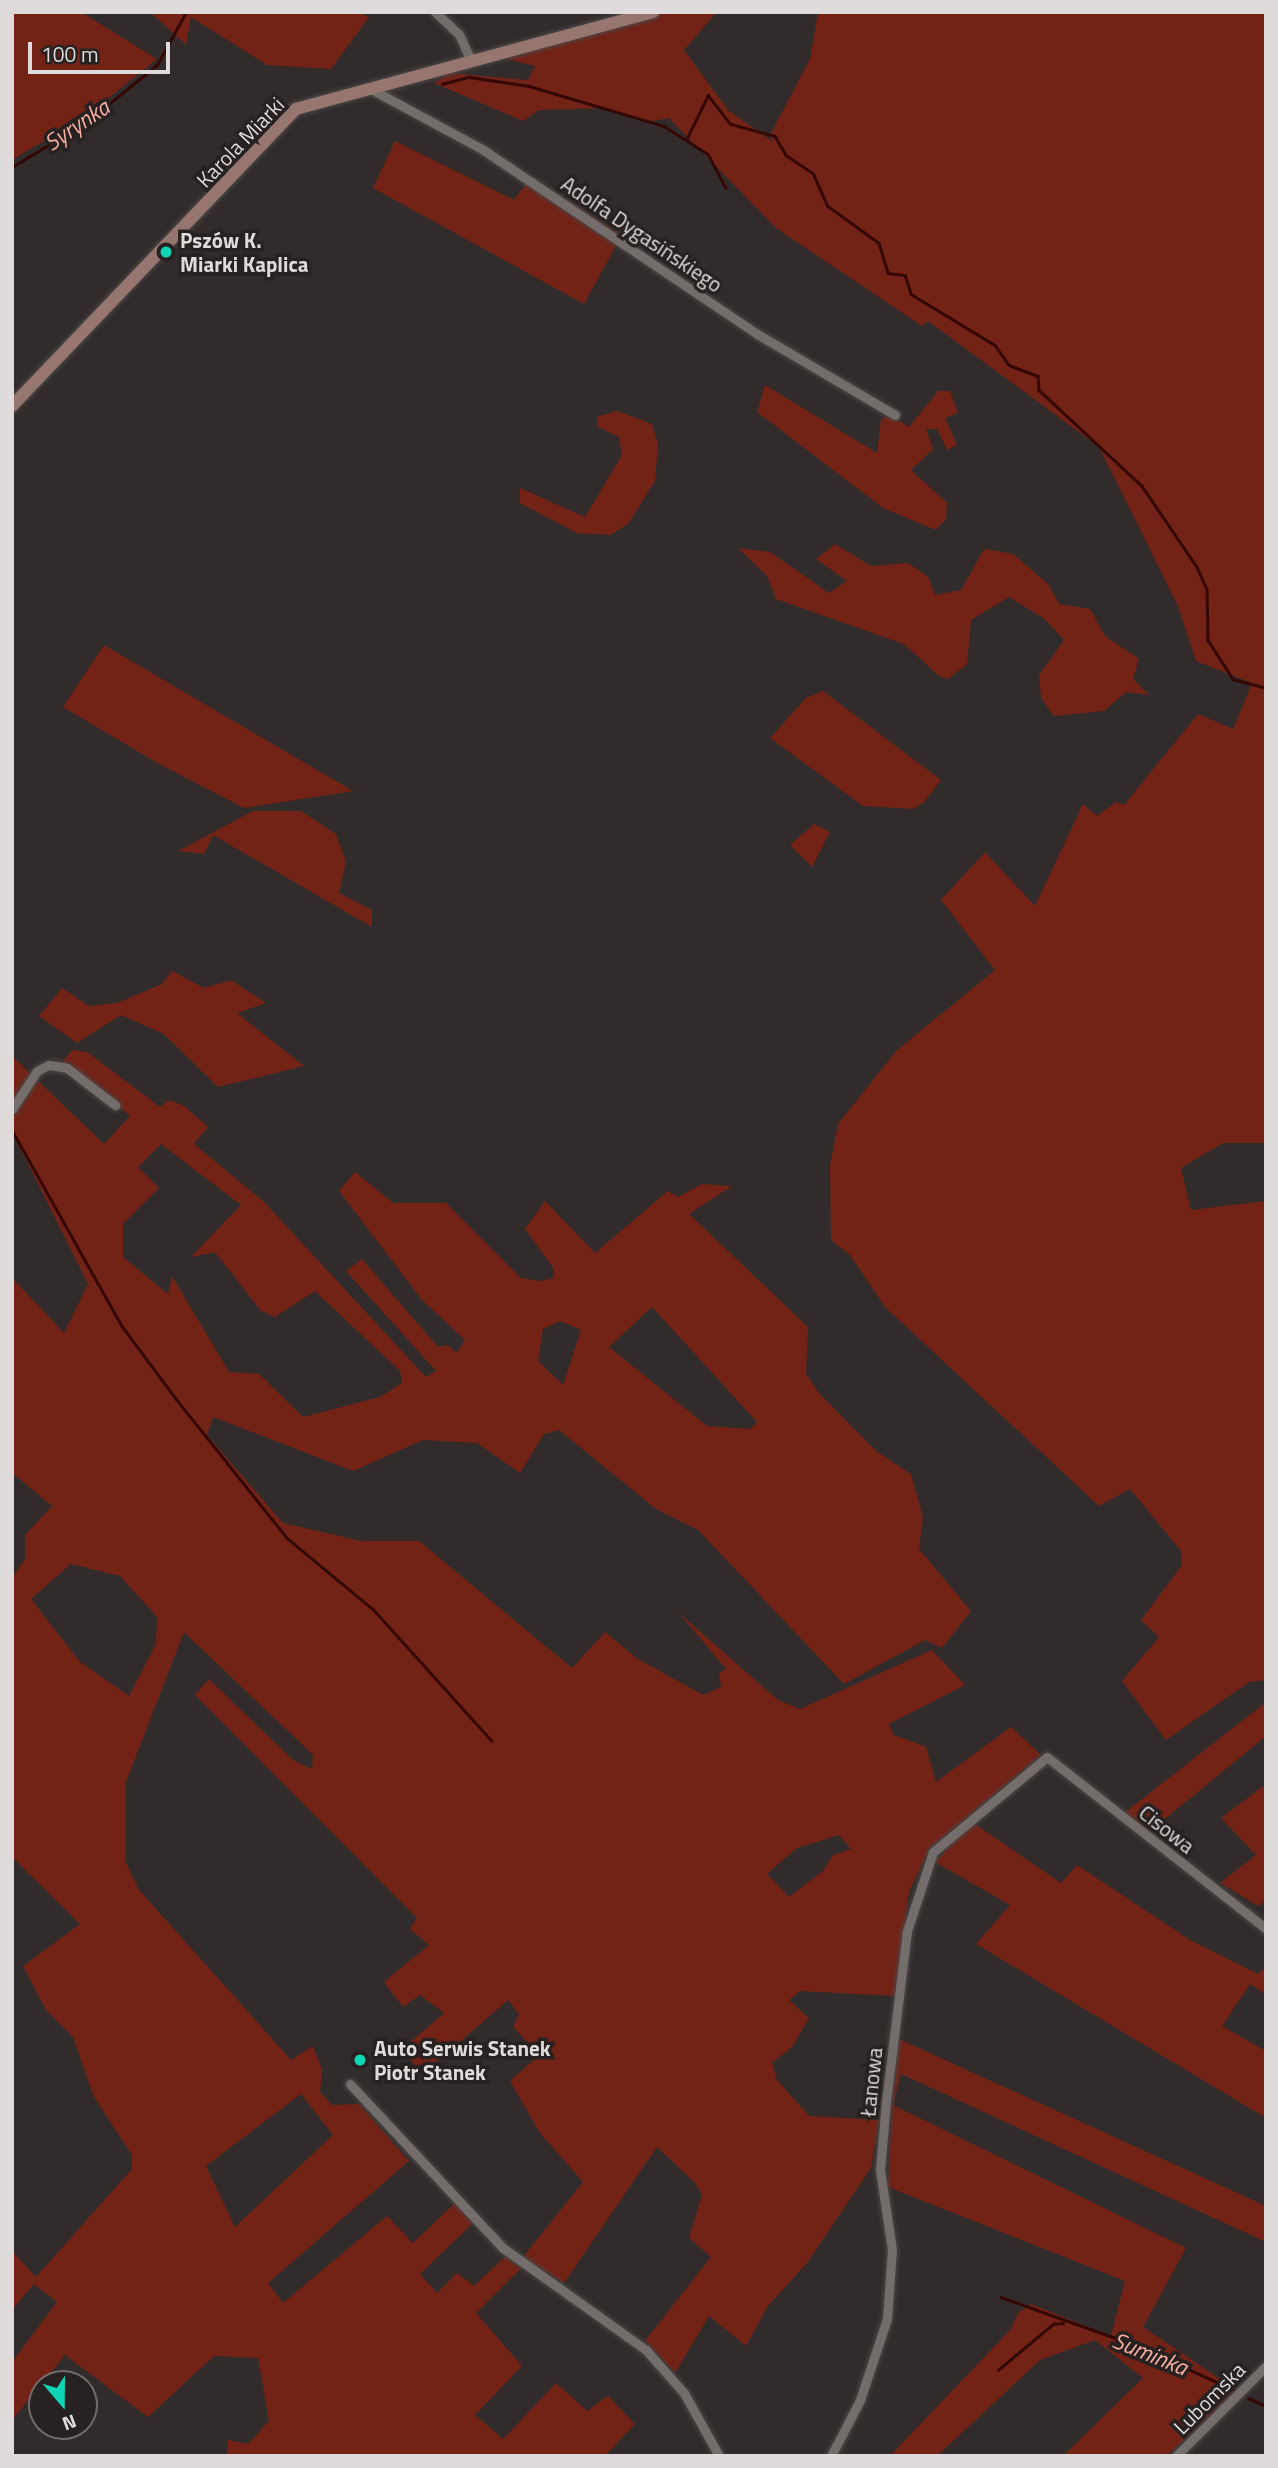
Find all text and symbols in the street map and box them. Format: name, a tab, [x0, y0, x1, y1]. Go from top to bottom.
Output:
scale bar	[32, 28, 173, 72]
text: 100 m	[41, 38, 98, 70]
street label: Karola Miarki	[191, 92, 289, 192]
water label: Syrynka	[39, 93, 115, 157]
street label: Adolfa Dygasińskiego	[557, 171, 727, 297]
place label: Pszów K. Miarki Kaplica	[180, 227, 309, 277]
marker: Pszów K. Miarki Kaplica	[158, 244, 174, 260]
street label: Cisowa	[1134, 1800, 1200, 1858]
place label: Auto Serwis Stanek Piotr Stanek	[374, 2035, 551, 2085]
street label: Łanowa	[855, 2046, 887, 2118]
marker: Auto Serwis Stanek Piotr Stanek	[352, 2052, 368, 2068]
water label: Suminka	[1109, 2327, 1191, 2381]
street label: Lubomska	[1168, 2357, 1250, 2439]
north arrow	[28, 2370, 98, 2440]
text: N	[59, 2407, 81, 2439]

